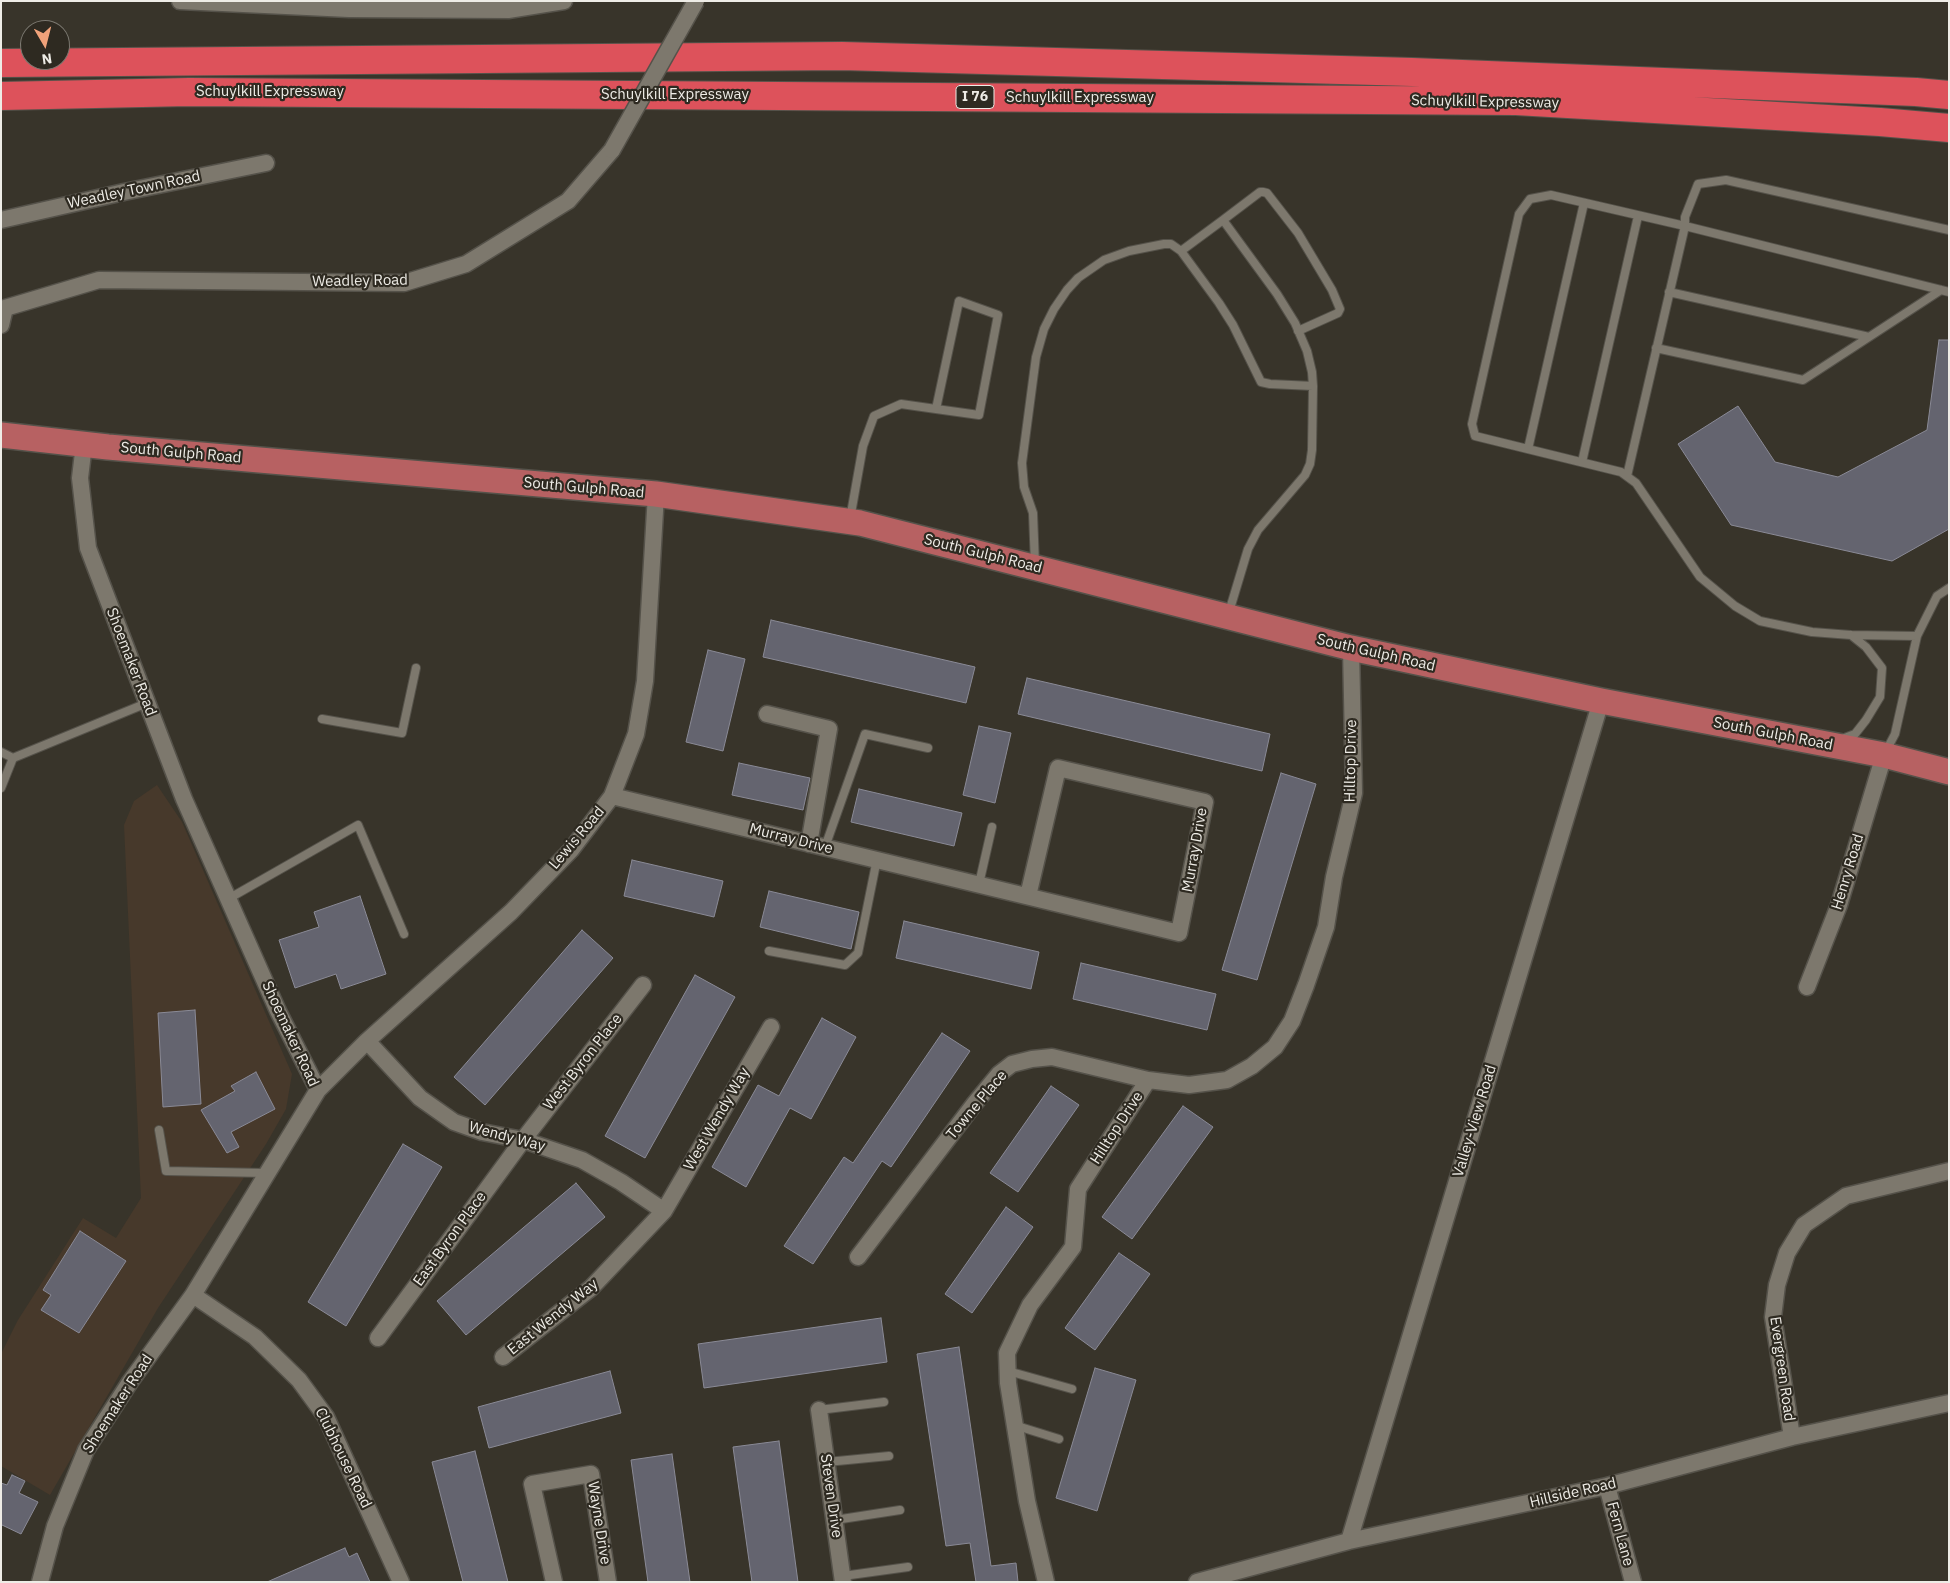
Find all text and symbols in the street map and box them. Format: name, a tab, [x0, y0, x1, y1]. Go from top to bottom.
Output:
north arrow	[20, 20, 70, 70]
text: N	[41, 49, 53, 68]
street label: Schuylkill Expressway	[196, 83, 344, 101]
road number: I 76	[956, 85, 994, 108]
street label: Schuylkill Expressway	[601, 86, 749, 104]
street label: Schuylkill Expressway	[1006, 89, 1154, 107]
street label: Schuylkill Expressway	[1411, 92, 1559, 112]
street label: Weadley Town Road	[66, 167, 202, 213]
street label: Weadley Road	[312, 271, 408, 291]
street label: South Gulph Road	[120, 439, 242, 467]
street label: South Gulph Road	[523, 474, 645, 502]
street label: South Gulph Road	[922, 531, 1044, 577]
street label: Shoemaker Road	[102, 605, 160, 719]
street label: South Gulph Road	[1315, 631, 1437, 675]
street label: South Gulph Road	[1712, 714, 1834, 754]
street label: Hilltop Drive	[1341, 719, 1361, 803]
street label: Lewis Road	[546, 803, 608, 873]
street label: Murray Drive	[1179, 806, 1211, 894]
street label: Murray Drive	[747, 820, 835, 858]
street label: Henry Road	[1828, 832, 1868, 912]
street label: Shoemaker Road	[258, 978, 322, 1090]
street label: West Byron Place	[540, 1010, 626, 1114]
street label: Valley-View Road	[1449, 1063, 1501, 1179]
street label: West Wendy Way	[680, 1064, 754, 1174]
street label: Towne Place	[943, 1067, 1011, 1143]
street label: Hilltop Drive	[1087, 1088, 1147, 1168]
street label: Wendy Way	[467, 1118, 547, 1156]
street label: East Byron Place	[410, 1188, 490, 1290]
street label: East Wendy Way	[504, 1275, 602, 1359]
street label: Evergreen Road	[1766, 1315, 1798, 1423]
street label: Shoemaker Road	[79, 1351, 157, 1457]
street label: Clubhouse Road	[311, 1405, 375, 1511]
street label: Steven Drive	[816, 1453, 846, 1539]
street label: Hillside Road	[1528, 1474, 1618, 1512]
street label: Wayne Drive	[584, 1480, 614, 1566]
street label: Fern Lane	[1603, 1500, 1637, 1568]

